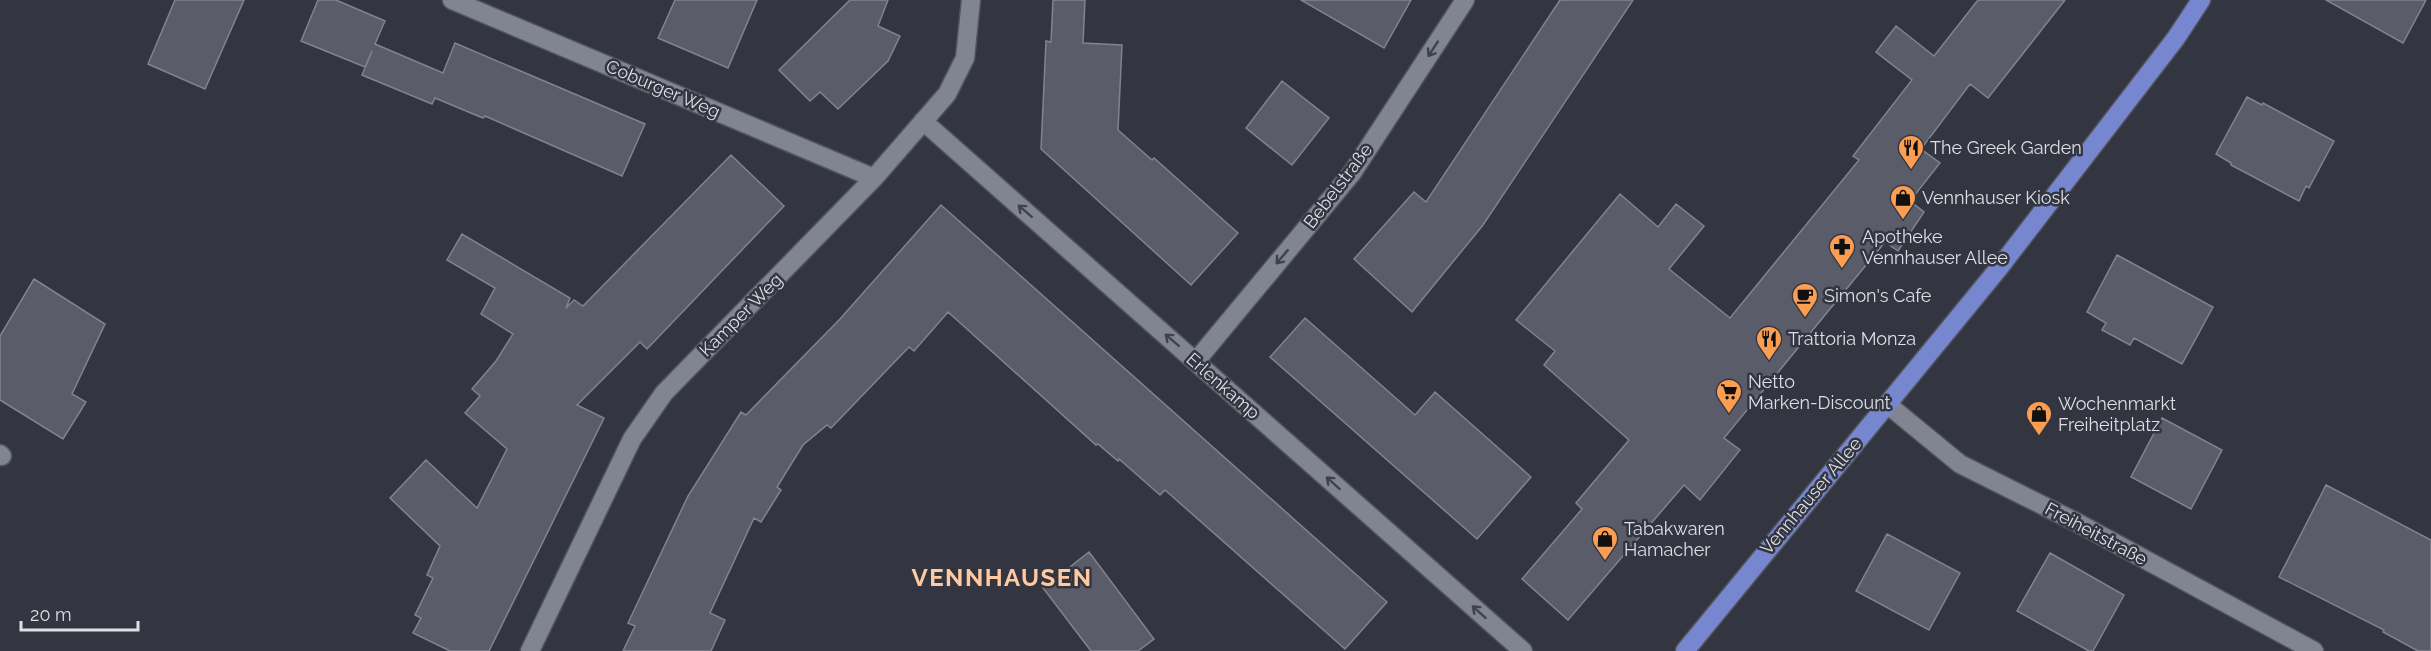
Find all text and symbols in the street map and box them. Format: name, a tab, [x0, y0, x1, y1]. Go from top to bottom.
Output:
one-way arrow	[1427, 40, 1439, 57]
street label: Coburger Weg	[603, 55, 723, 122]
restaurant icon: The Greek Garden	[1896, 133, 1926, 171]
place label: The Greek Garden	[1930, 137, 2082, 158]
street label: Bebelstraße	[1299, 139, 1376, 232]
shop icon: Vennhauser Kiosk	[1888, 183, 1918, 221]
place label: Vennhauser Kiosk	[1922, 187, 2070, 208]
one-way arrow	[1018, 204, 1033, 218]
place label: Apotheke Vennhauser Allee	[1862, 226, 2008, 268]
pharmacy icon: Apotheke Vennhauser Allee	[1827, 232, 1857, 270]
one-way arrow	[1276, 249, 1289, 265]
street label: Kamper Weg	[695, 269, 787, 361]
cafe icon: Simon's Cafe	[1790, 281, 1820, 319]
place label: Simon's Cafe	[1824, 285, 1932, 306]
restaurant icon: Trattoria Monza	[1754, 324, 1784, 362]
place label: Trattoria Monza	[1788, 328, 1916, 349]
one-way arrow	[1165, 333, 1180, 347]
street label: Erlenkamp	[1182, 348, 1264, 423]
place label: Netto Marken-Discount	[1748, 371, 1891, 413]
supermarket icon: Netto Marken-Discount	[1714, 377, 1744, 415]
place label: Wochenmarkt Freiheitplatz	[2058, 393, 2176, 435]
shop icon: Wochenmarkt Freiheitplatz	[2024, 399, 2054, 437]
street label: Vennhauser Allee	[1756, 433, 1866, 558]
one-way arrow	[1326, 476, 1341, 490]
street label: Freiheitstraße	[2042, 498, 2151, 569]
place label: Tabakwaren Hamacher	[1624, 518, 1725, 560]
shop icon: Tabakwaren Hamacher	[1590, 524, 1620, 562]
district label: VENNHAUSEN	[911, 563, 1093, 592]
scale bar	[21, 594, 138, 632]
text: 20 m	[30, 604, 72, 625]
one-way arrow	[1472, 605, 1487, 619]

